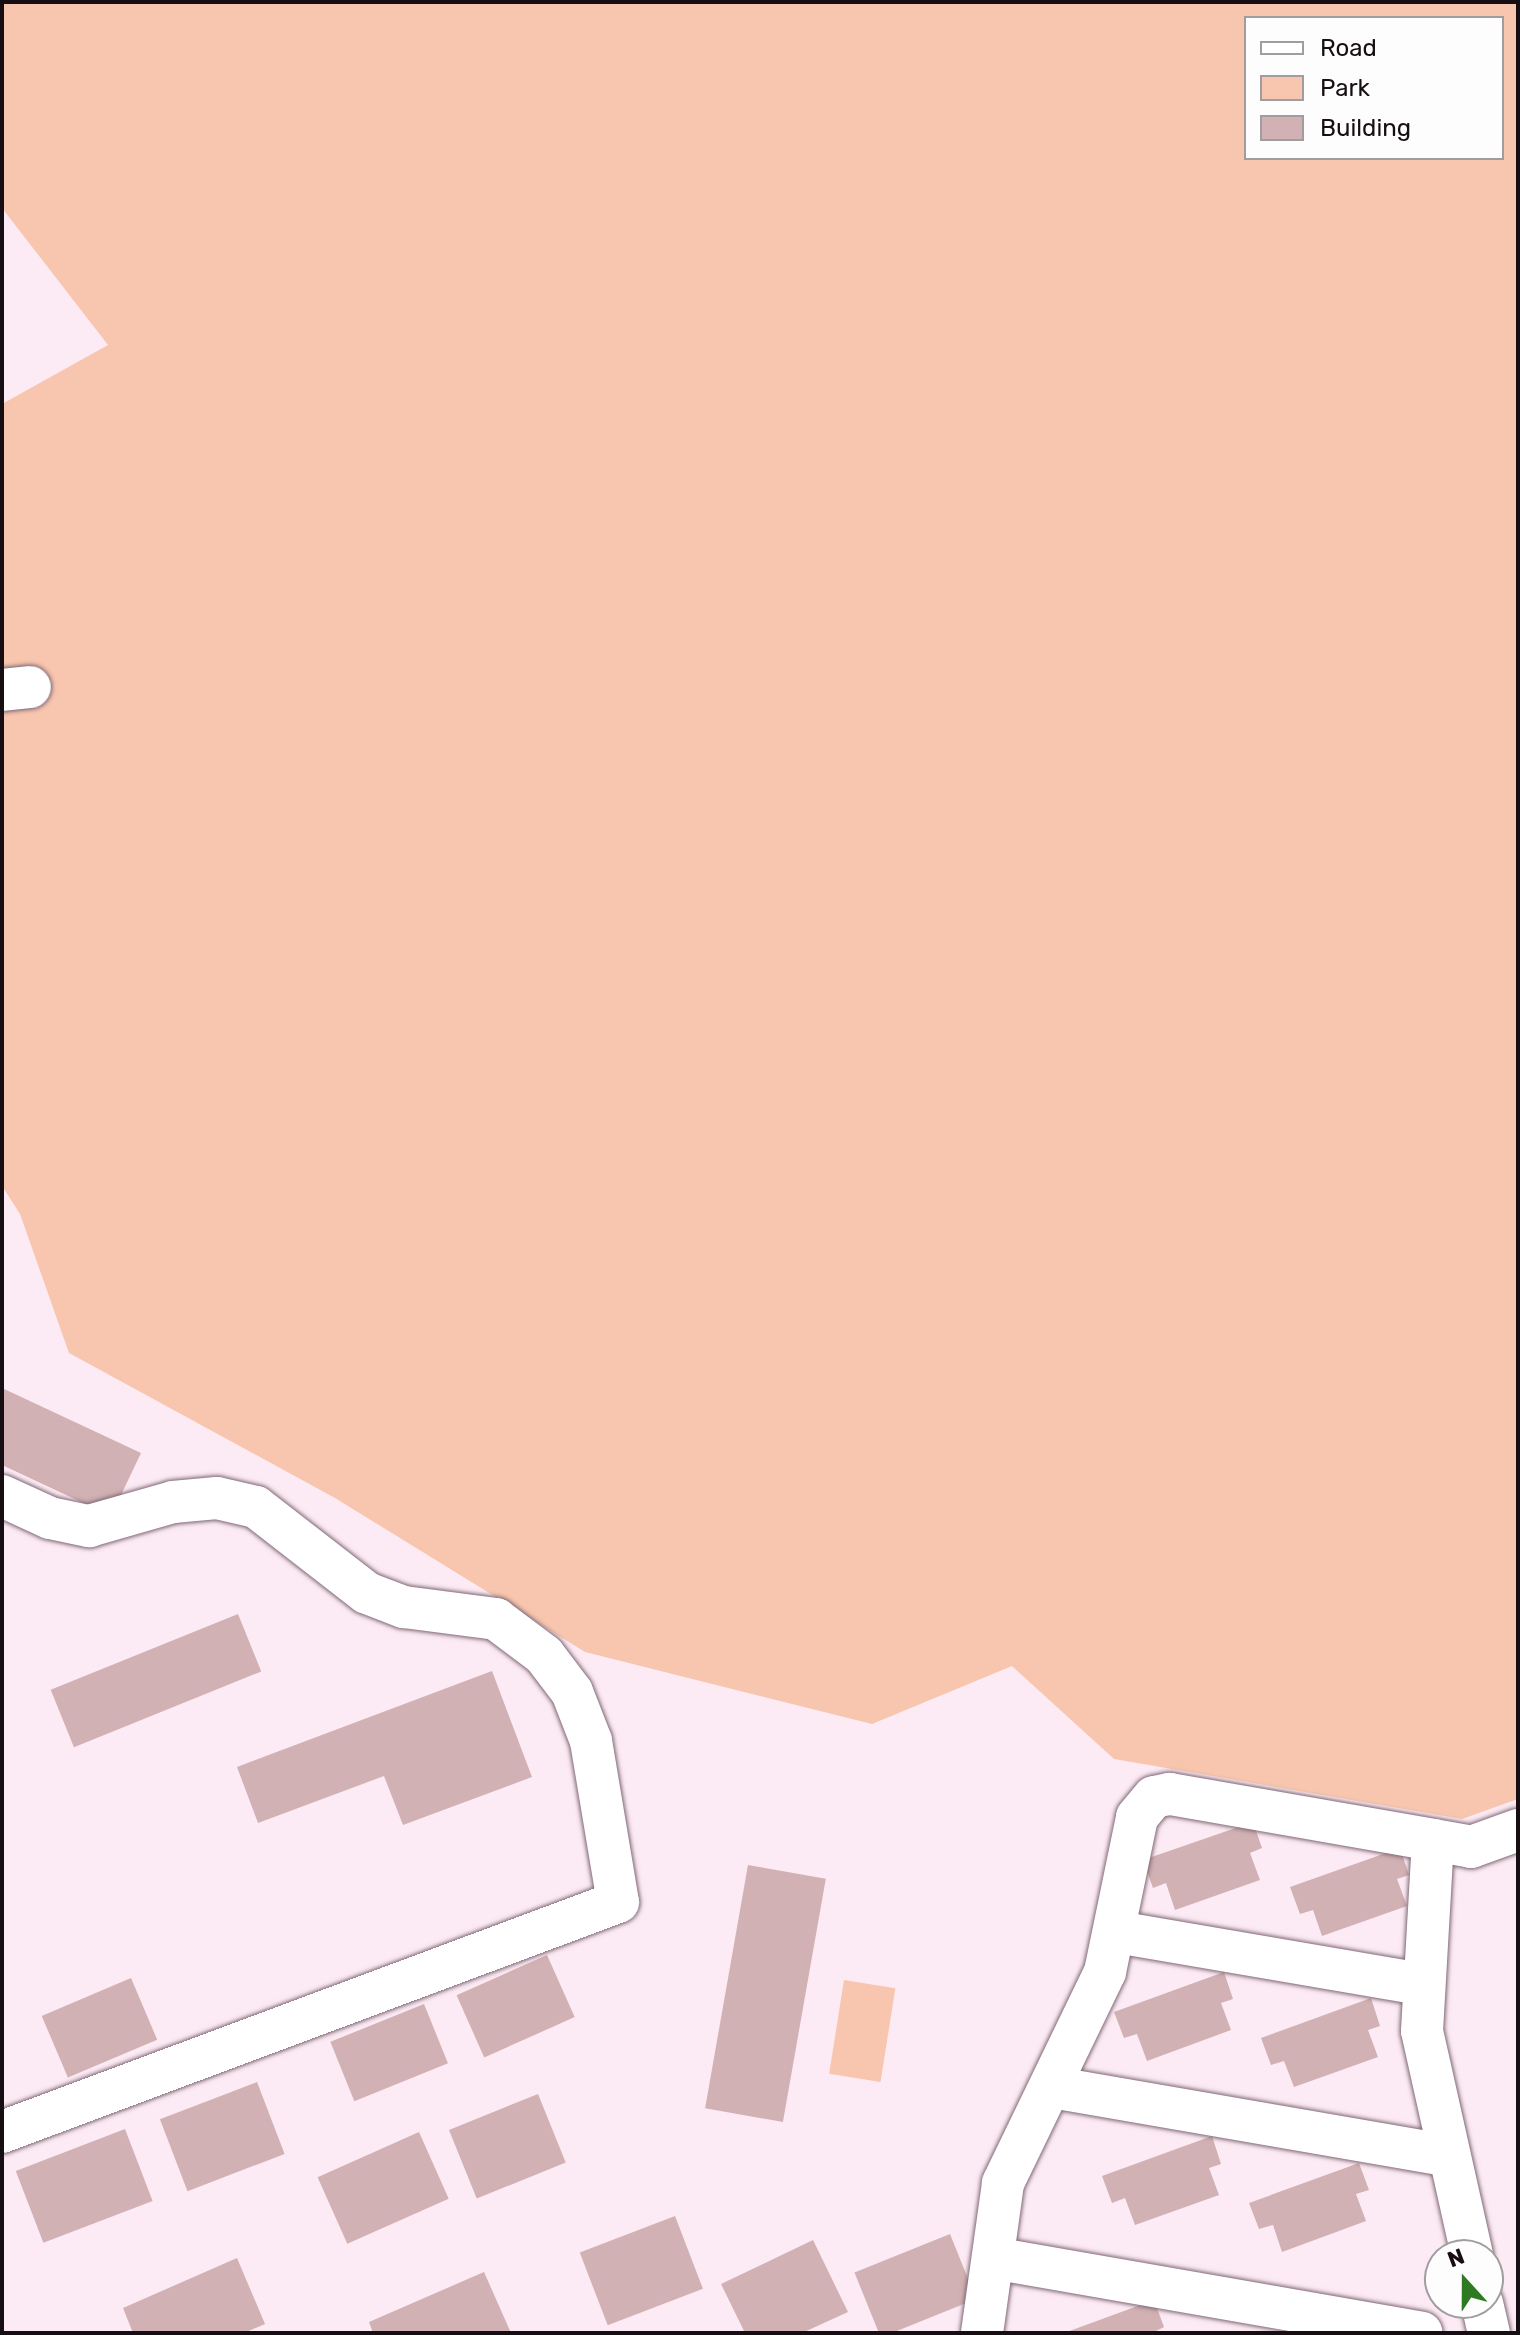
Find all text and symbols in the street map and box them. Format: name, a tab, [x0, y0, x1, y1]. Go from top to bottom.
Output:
legend	[1244, 16, 1504, 160]
text: Road	[1320, 34, 1377, 62]
text: Park	[1320, 74, 1370, 102]
text: Building	[1320, 114, 1411, 142]
north arrow	[1424, 2239, 1504, 2319]
text: N	[1444, 2243, 1468, 2273]

